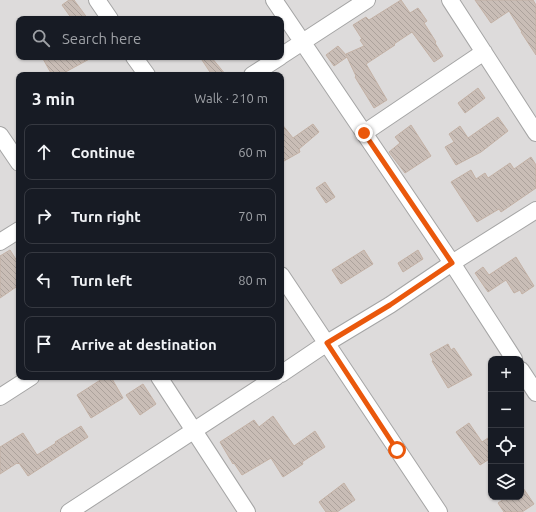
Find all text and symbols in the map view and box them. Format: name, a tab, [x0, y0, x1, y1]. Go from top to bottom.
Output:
search box	[16, 16, 284, 60]
icon: search	[30, 27, 52, 49]
text: Search here	[62, 30, 141, 47]
text: 3 min	[32, 89, 75, 108]
text: Walk · 210 m	[194, 91, 268, 105]
route end	[355, 124, 373, 142]
icon: ahead	[33, 141, 55, 163]
text: Continue	[71, 144, 135, 161]
text: 60 m	[238, 145, 267, 159]
icon: right	[33, 205, 55, 227]
text: Turn right	[71, 208, 141, 225]
text: 70 m	[238, 209, 267, 223]
icon: left	[33, 269, 55, 291]
text: Turn left	[71, 272, 132, 289]
text: 80 m	[238, 273, 267, 287]
icon: arrive	[33, 333, 55, 355]
text: Arrive at destination	[71, 336, 217, 353]
map controls	[488, 356, 524, 500]
button: +	[488, 356, 524, 392]
button: −	[488, 392, 524, 428]
button: locate	[488, 428, 524, 464]
route start	[388, 441, 406, 459]
button: layers	[488, 464, 524, 500]

